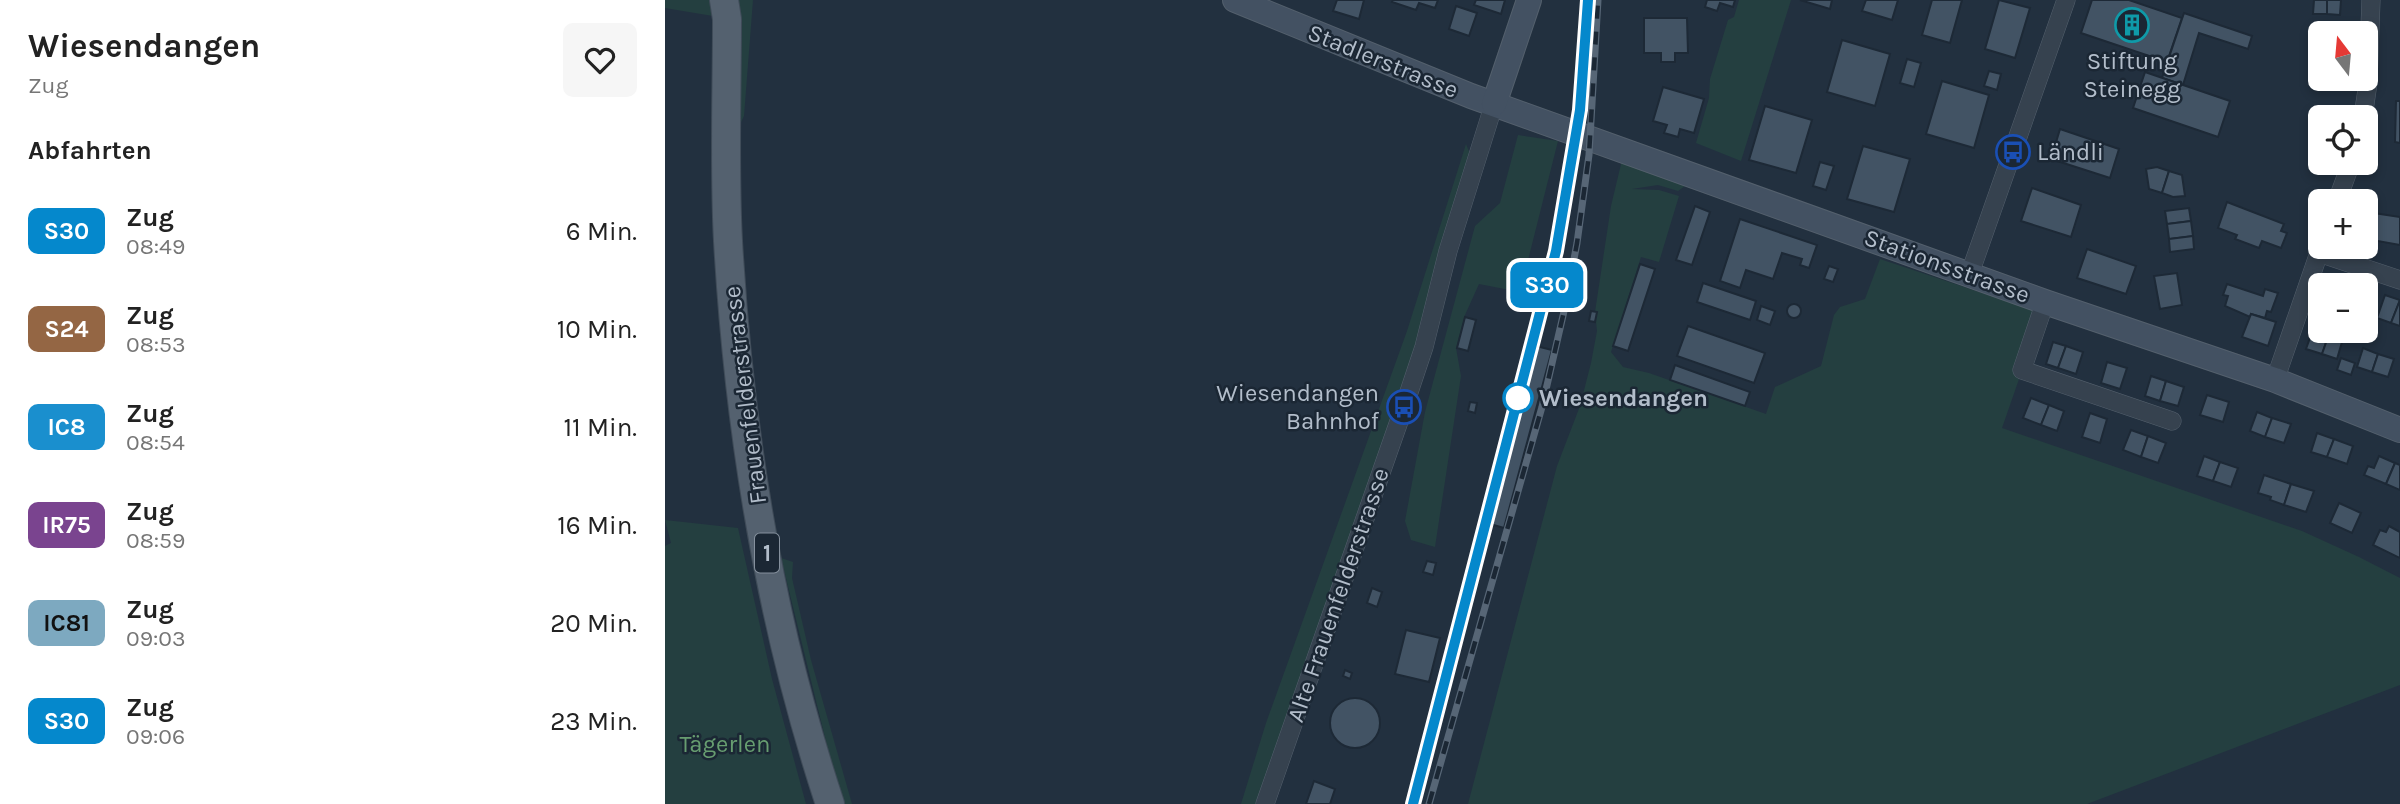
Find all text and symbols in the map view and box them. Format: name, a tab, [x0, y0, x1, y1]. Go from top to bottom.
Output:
building icon: Stiftung Steinegg	[2113, 6, 2151, 44]
street label: Stadlerstrasse	[1304, 18, 1462, 104]
north arrow	[2308, 21, 2378, 91]
map controls	[2308, 21, 2378, 343]
button: heart	[563, 23, 637, 97]
text: Wiesendangen	[28, 27, 260, 65]
place label: Stiftung Steinegg	[2084, 47, 2181, 103]
text: Zug	[28, 72, 69, 99]
button: locate	[2308, 105, 2378, 175]
bus stop icon: Ländli	[1994, 133, 2032, 171]
text: Abfahrten	[28, 135, 152, 166]
place label: Ländli	[2037, 138, 2104, 166]
button: +	[2308, 189, 2378, 259]
text: Zug	[126, 202, 174, 233]
text: 6 Min.	[566, 216, 637, 247]
text: S30	[44, 217, 89, 245]
street label: Stationsstrasse	[1860, 223, 2034, 309]
text: 08:49	[126, 233, 185, 260]
line badge: S30	[1507, 262, 1587, 308]
text: S30	[1524, 271, 1570, 299]
button: −	[2308, 273, 2378, 343]
street label: Frauenfelderstrasse	[718, 284, 772, 506]
text: Zug	[126, 300, 174, 331]
text: 10 Min.	[557, 314, 637, 345]
text: S24	[44, 315, 89, 343]
text: 08:53	[126, 331, 186, 358]
place label: Wiesendangen Bahnhof	[1216, 379, 1380, 435]
marker: Wiesendangen	[1503, 383, 1533, 413]
place label: Wiesendangen	[1539, 384, 1708, 412]
bus stop icon: Wiesendangen Bahnhof	[1385, 388, 1423, 426]
text: Zug	[126, 398, 174, 429]
text: 11 Min.	[564, 412, 637, 443]
text: IC8	[47, 413, 86, 441]
text: 08:54	[126, 429, 185, 456]
street label: Alte Frauenfelderstrasse	[1281, 464, 1395, 726]
text: Zug	[126, 496, 174, 527]
text: 16 Min.	[557, 510, 637, 541]
text: IR75	[42, 511, 91, 539]
text: 08:59	[126, 527, 185, 554]
road number: 1	[755, 534, 779, 572]
text: Zug	[126, 594, 174, 625]
text: 20 Min.	[550, 608, 637, 639]
text: IC81	[43, 609, 90, 637]
text: 09:03	[126, 625, 186, 652]
text: Zug	[126, 692, 174, 723]
text: 23 Min.	[550, 706, 637, 737]
text: S30	[44, 707, 89, 735]
text: 09:06	[126, 723, 185, 750]
park label: Tägerlen	[679, 730, 771, 758]

